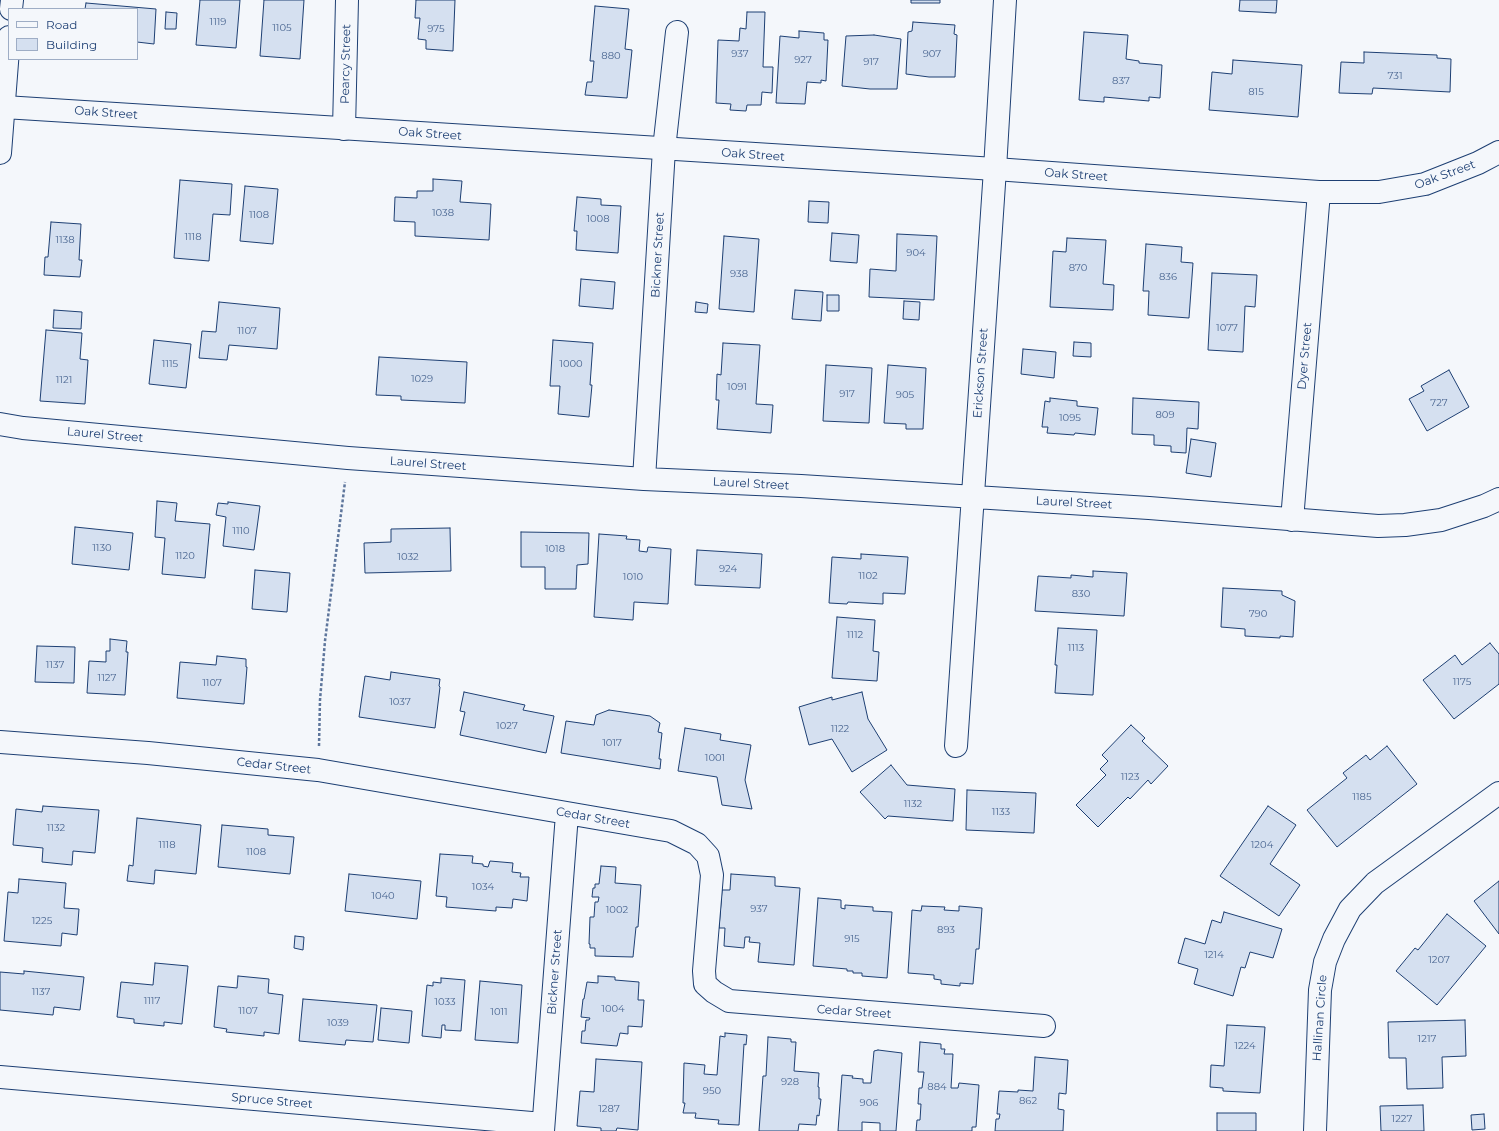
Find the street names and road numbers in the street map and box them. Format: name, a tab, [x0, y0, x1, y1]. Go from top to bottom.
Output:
street label: Pearcy Street	[338, 24, 354, 104]
street label: Oak Street	[74, 104, 138, 122]
street label: Oak Street	[398, 125, 462, 143]
street label: Oak Street	[721, 146, 785, 164]
street label: Oak Street	[1413, 157, 1477, 193]
street label: Oak Street	[1044, 166, 1108, 184]
street label: Bickner Street	[649, 212, 667, 298]
street label: Dyer Street	[1295, 322, 1315, 390]
street label: Erickson Street	[971, 327, 991, 419]
street label: Laurel Street	[66, 424, 144, 446]
street label: Laurel Street	[389, 454, 467, 474]
street label: Laurel Street	[712, 475, 790, 493]
street label: Laurel Street	[1035, 494, 1113, 512]
street label: Cedar Street	[236, 755, 312, 777]
street label: Cedar Street	[555, 804, 631, 832]
street label: Bickner Street	[545, 929, 565, 1015]
street label: Hallinan Circle	[1310, 974, 1330, 1062]
street label: Cedar Street	[816, 1002, 892, 1022]
street label: Spruce Street	[231, 1090, 313, 1112]

